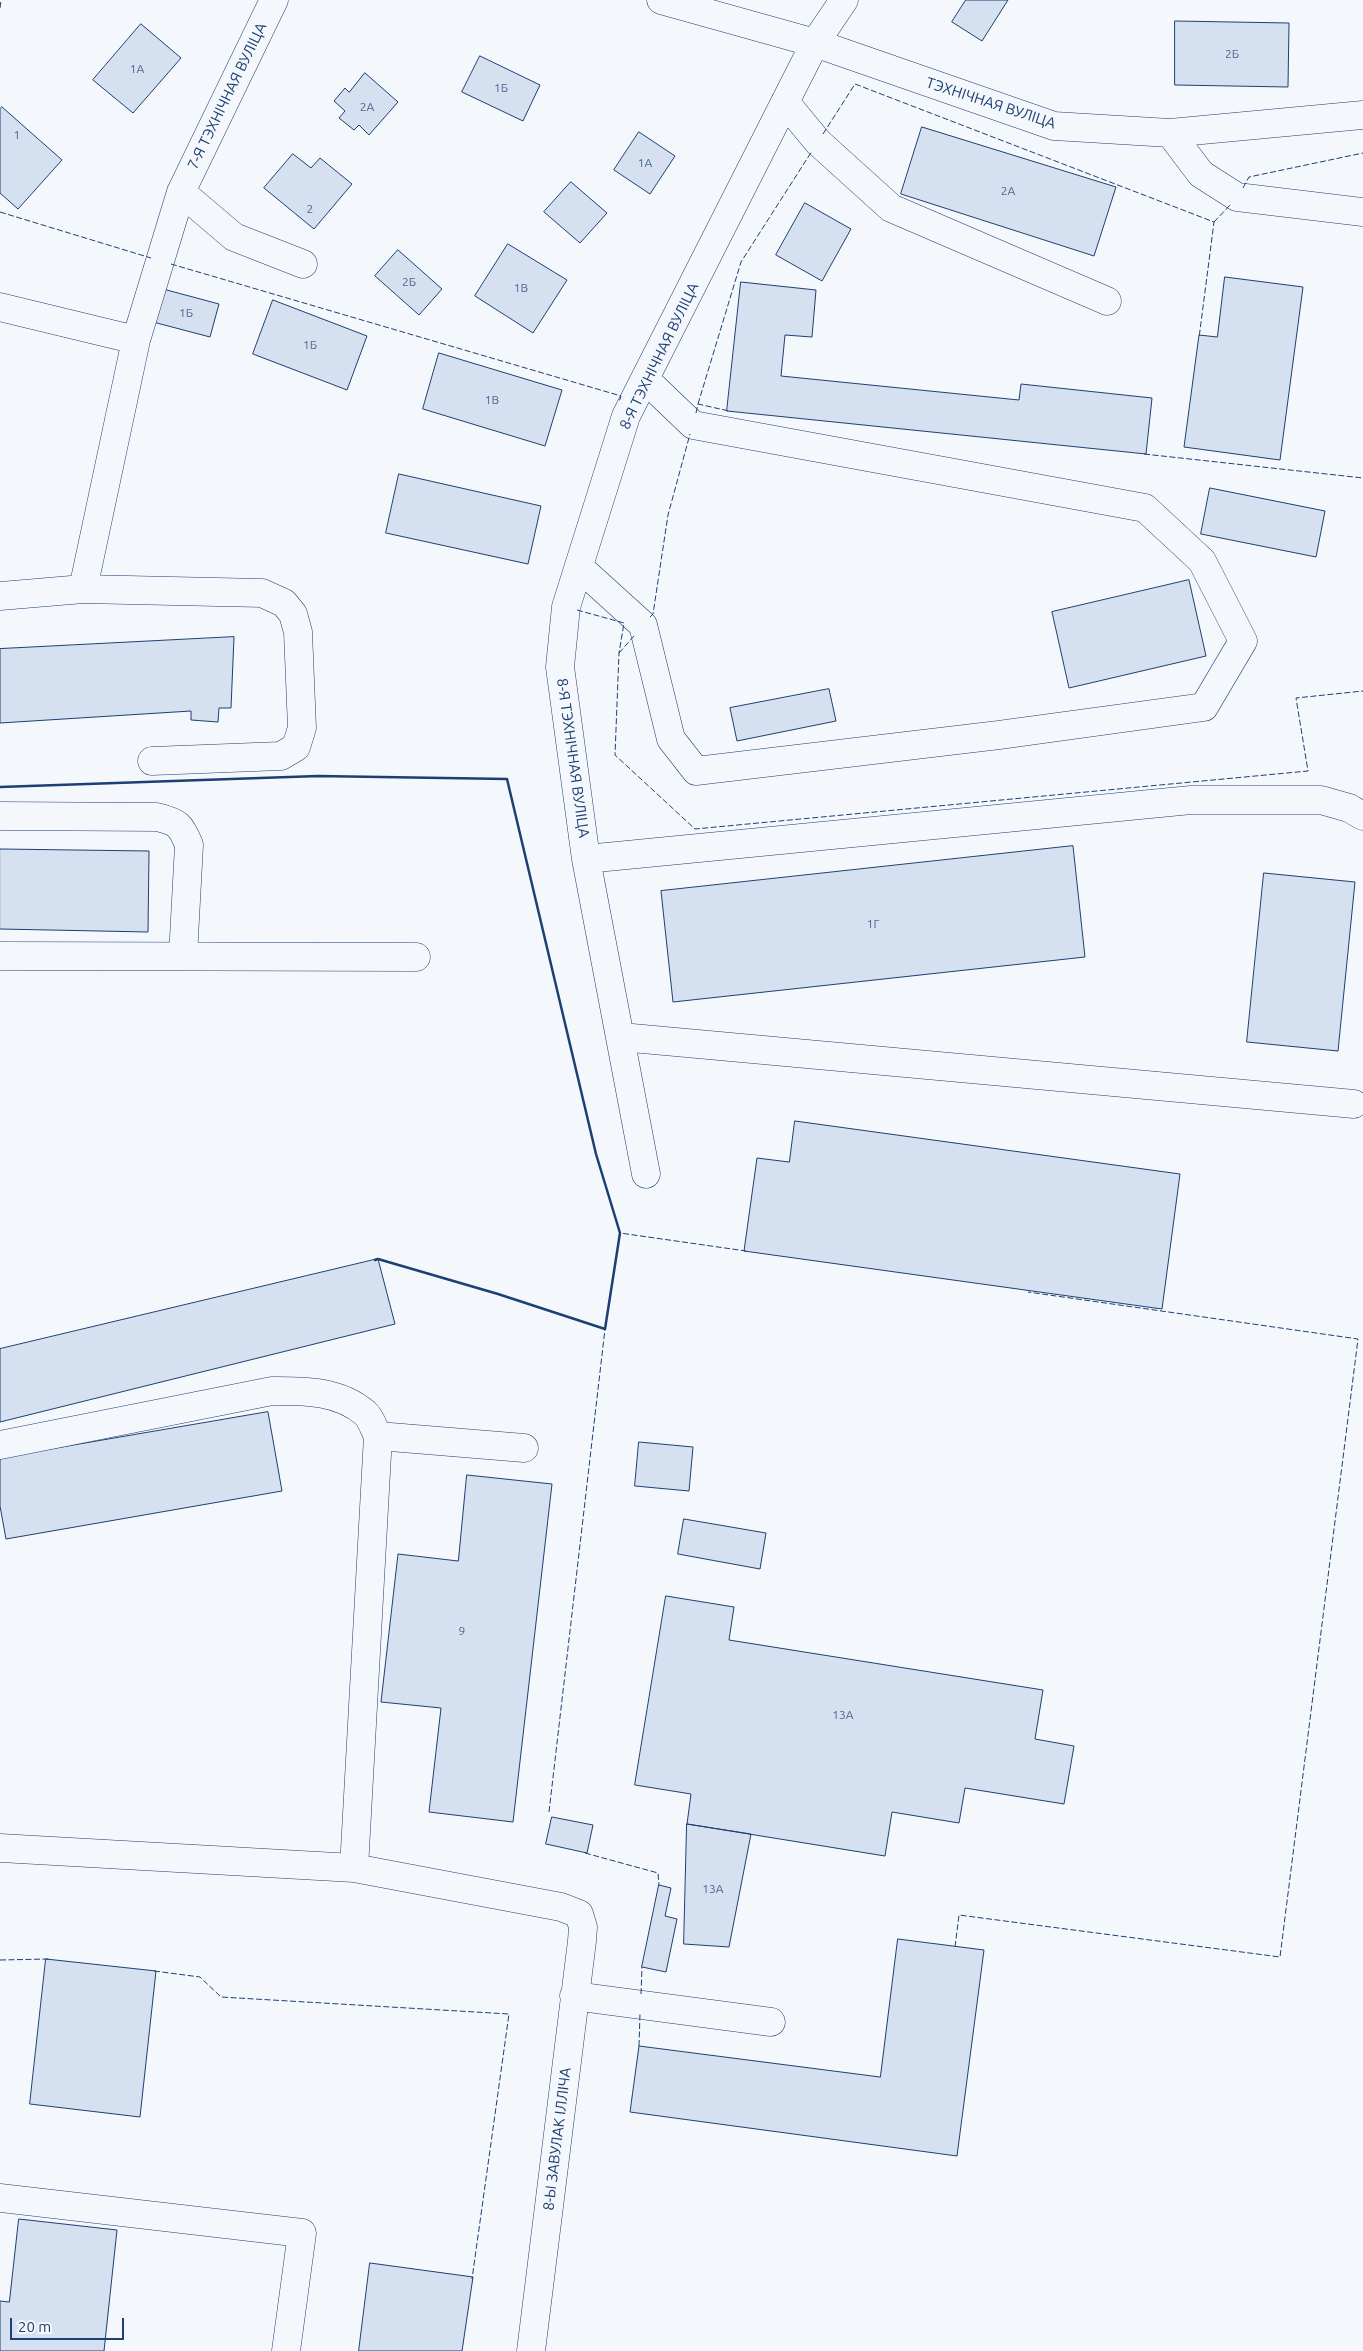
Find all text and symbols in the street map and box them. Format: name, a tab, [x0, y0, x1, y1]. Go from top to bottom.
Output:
street label: 7-Я ТЭХНІЧНАЯ ВУЛІЦА	[184, 20, 270, 172]
house number: 2Б	[1225, 47, 1239, 61]
house number: 1А	[130, 62, 144, 76]
street label: ТЭХНІЧНАЯ ВУЛІЦА	[924, 74, 1058, 132]
house number: 1Б	[494, 81, 508, 95]
house number: 2А	[360, 100, 374, 114]
house number: 1	[14, 128, 20, 142]
house number: 1А	[638, 156, 652, 170]
house number: 2А	[1001, 184, 1015, 198]
house number: 2	[307, 202, 313, 216]
house number: 2Б	[402, 275, 416, 289]
street label: 8-Я ТЭХНІЧНАЯ ВУЛІЦА	[616, 280, 702, 432]
house number: 1В	[514, 281, 528, 295]
house number: 1Б	[179, 306, 193, 320]
house number: 1Б	[303, 338, 317, 352]
house number: 1В	[485, 393, 499, 407]
street label: 8-Я ТЭХНІЧНАЯ ВУЛІЦА	[553, 677, 593, 839]
house number: 1Г	[867, 917, 879, 931]
house number: 9	[459, 1624, 465, 1638]
house number: 13А	[832, 1708, 854, 1722]
house number: 13А	[702, 1882, 724, 1896]
street label: 8-Ы ЗАВУЛАК ІЛЛІЧА	[539, 2066, 575, 2212]
scale bar	[12, 2308, 126, 2340]
text: 20 m	[18, 2318, 51, 2335]

